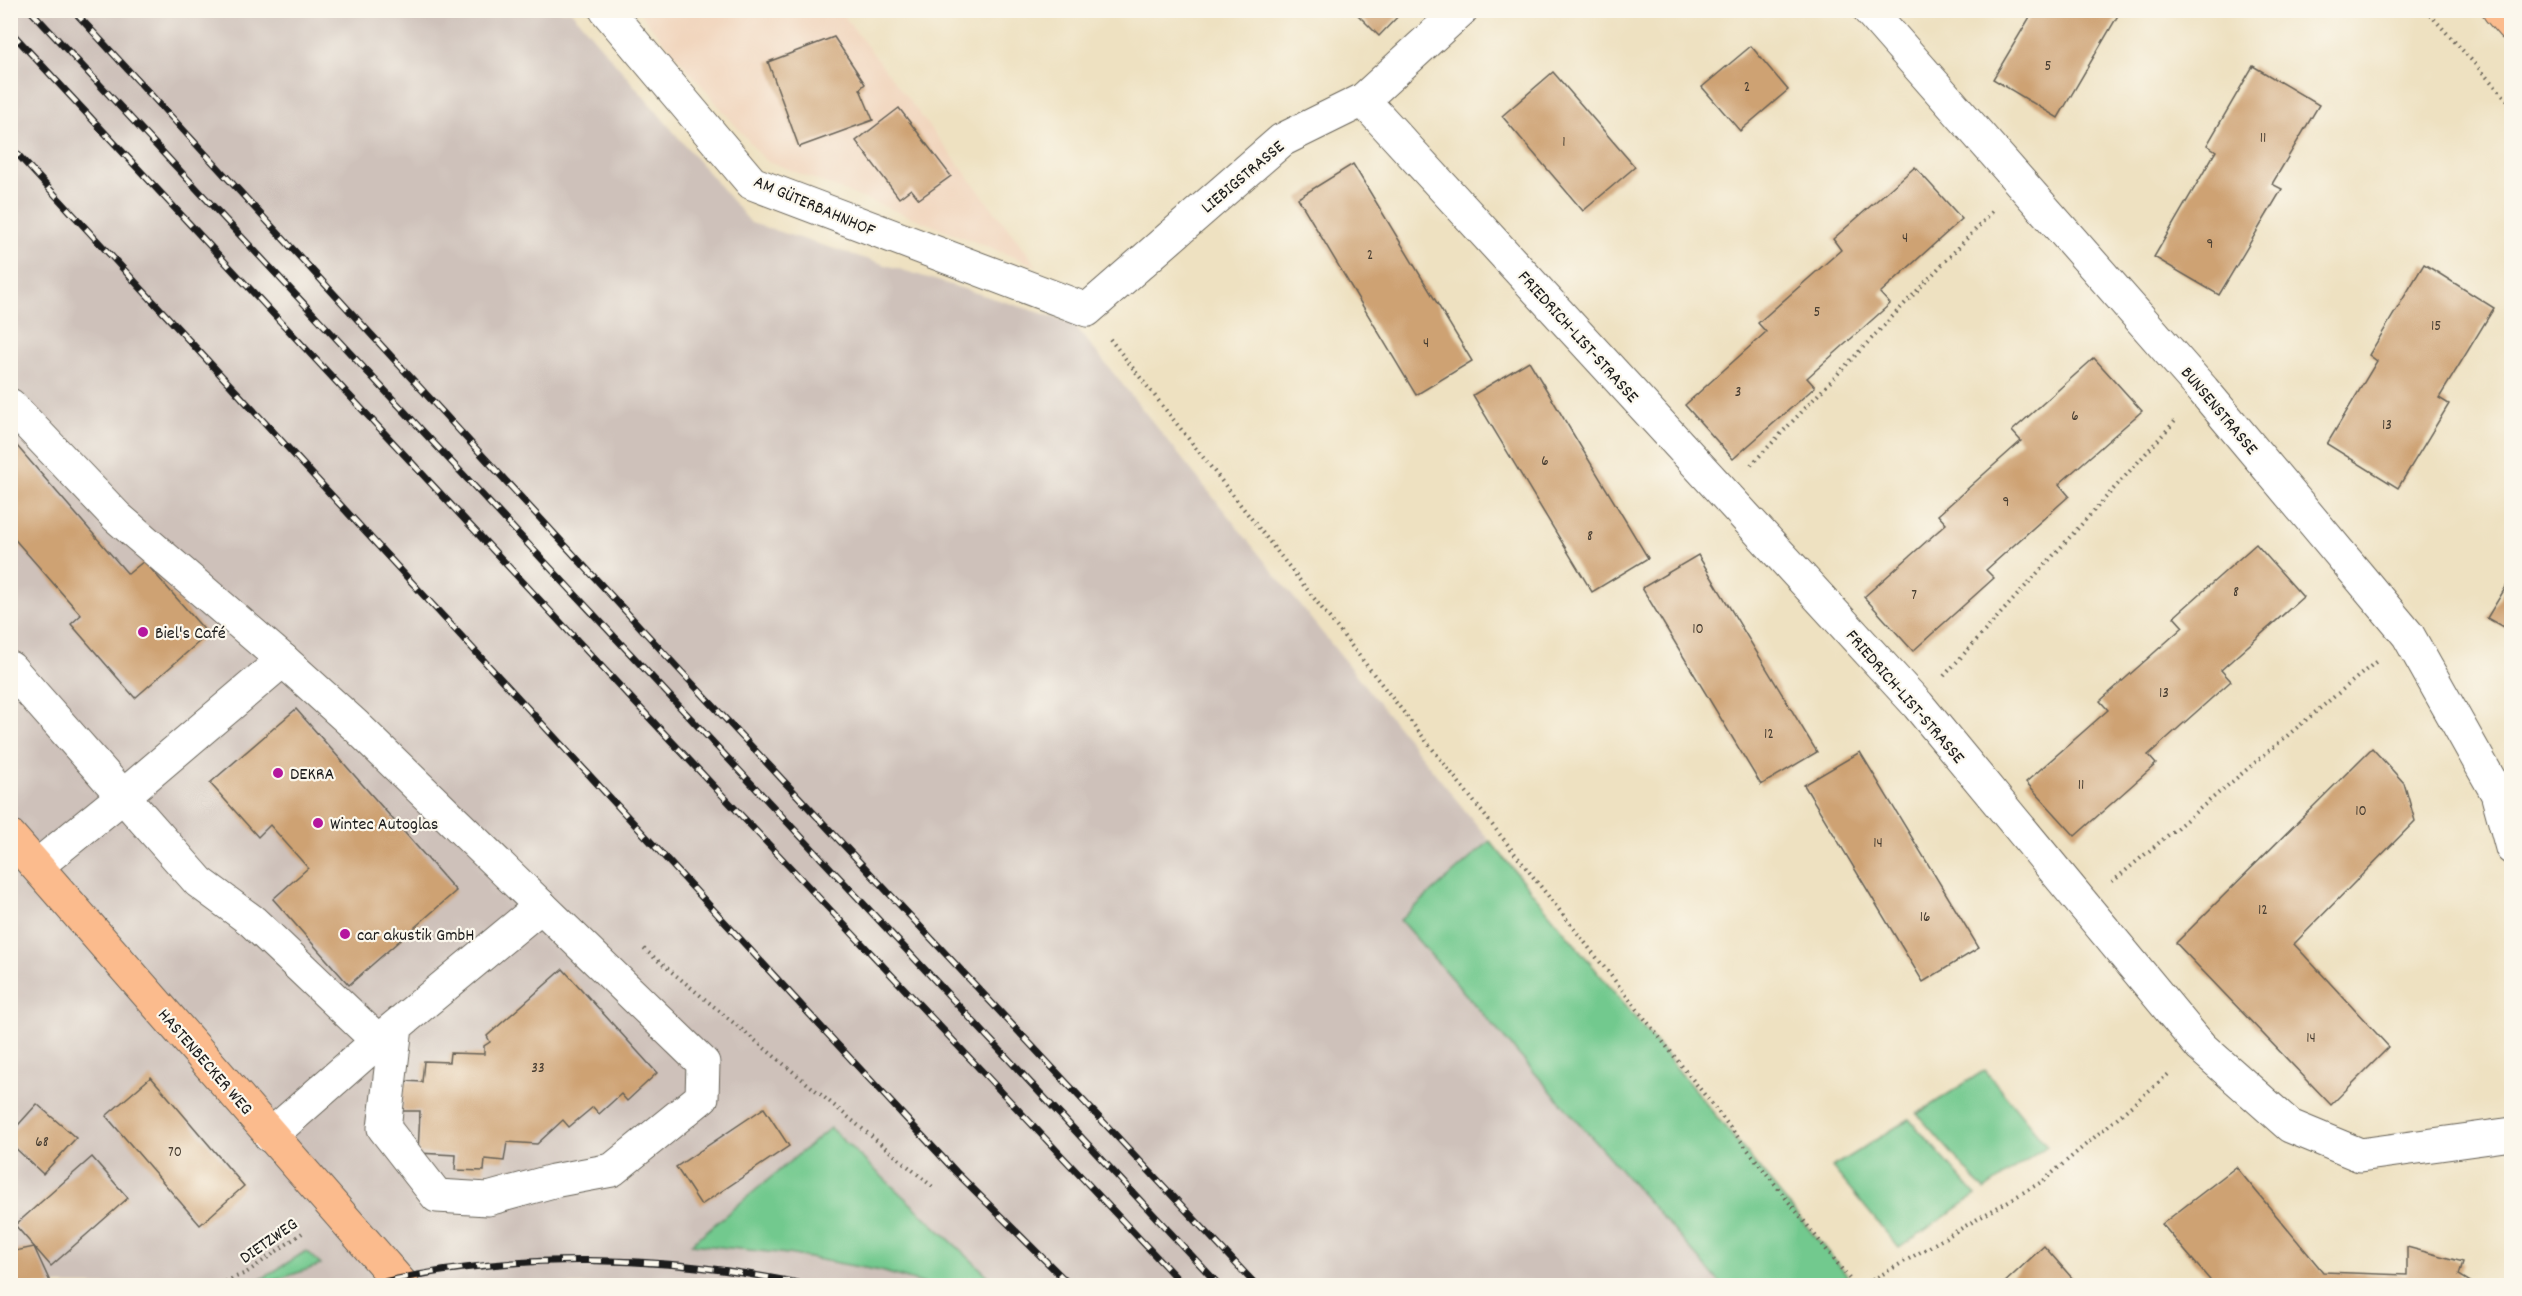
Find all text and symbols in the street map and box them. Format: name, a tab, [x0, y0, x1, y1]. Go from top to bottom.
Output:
house number: 5	[2045, 56, 2052, 78]
house number: 2	[1744, 77, 1750, 99]
house number: 11	[2260, 128, 2266, 150]
house number: 1	[1562, 132, 1566, 154]
street label: LIEBIGSTRASSE	[1196, 136, 1291, 220]
street label: AM GÜTERBAHNHOF	[749, 170, 879, 244]
house number: 4	[1902, 228, 1908, 250]
house number: 9	[2207, 234, 2213, 256]
house number: 2	[1367, 245, 1373, 267]
street label: FRIEDRICH-LIST-STRASSE	[1511, 266, 1643, 409]
house number: 5	[1814, 302, 1821, 324]
house number: 15	[2431, 316, 2441, 338]
house number: 4	[1423, 333, 1429, 355]
street label: BUNSENSTRASSE	[2174, 362, 2263, 461]
house number: 3	[1735, 382, 1741, 404]
house number: 6	[2071, 406, 2079, 428]
house number: 13	[2382, 415, 2392, 437]
house number: 6	[1541, 451, 1549, 473]
house number: 9	[2003, 492, 2009, 514]
house number: 8	[1587, 526, 1593, 548]
house number: 8	[2233, 582, 2239, 604]
house number: 7	[1911, 585, 1917, 607]
house number: 10	[1692, 619, 1704, 641]
place label: Biel's Café	[155, 622, 226, 647]
marker: Biel's Café	[136, 625, 150, 639]
street label: FRIEDRICH-LIST-STRASSE	[1839, 625, 1969, 770]
house number: 13	[2159, 683, 2169, 705]
house number: 12	[1764, 724, 1774, 746]
place label: DEKRA	[290, 763, 335, 788]
marker: DEKRA	[271, 766, 285, 780]
house number: 11	[2078, 775, 2084, 797]
house number: 10	[2355, 801, 2367, 823]
place label: Wintec Autoglas	[330, 813, 438, 838]
marker: Wintec Autoglas	[311, 816, 325, 830]
house number: 14	[1873, 833, 1883, 855]
house number: 12	[2258, 900, 2268, 922]
house number: 16	[1920, 907, 1930, 929]
place label: car akustik GmbH	[357, 924, 475, 949]
marker: car akustik GmbH	[338, 927, 352, 941]
street label: HASTENBECKER WEG	[151, 1004, 257, 1121]
house number: 14	[2306, 1028, 2316, 1050]
house number: 33	[531, 1058, 545, 1080]
house number: 68	[35, 1132, 49, 1154]
house number: 70	[168, 1142, 182, 1164]
street label: DIETZWEG	[235, 1213, 304, 1271]

